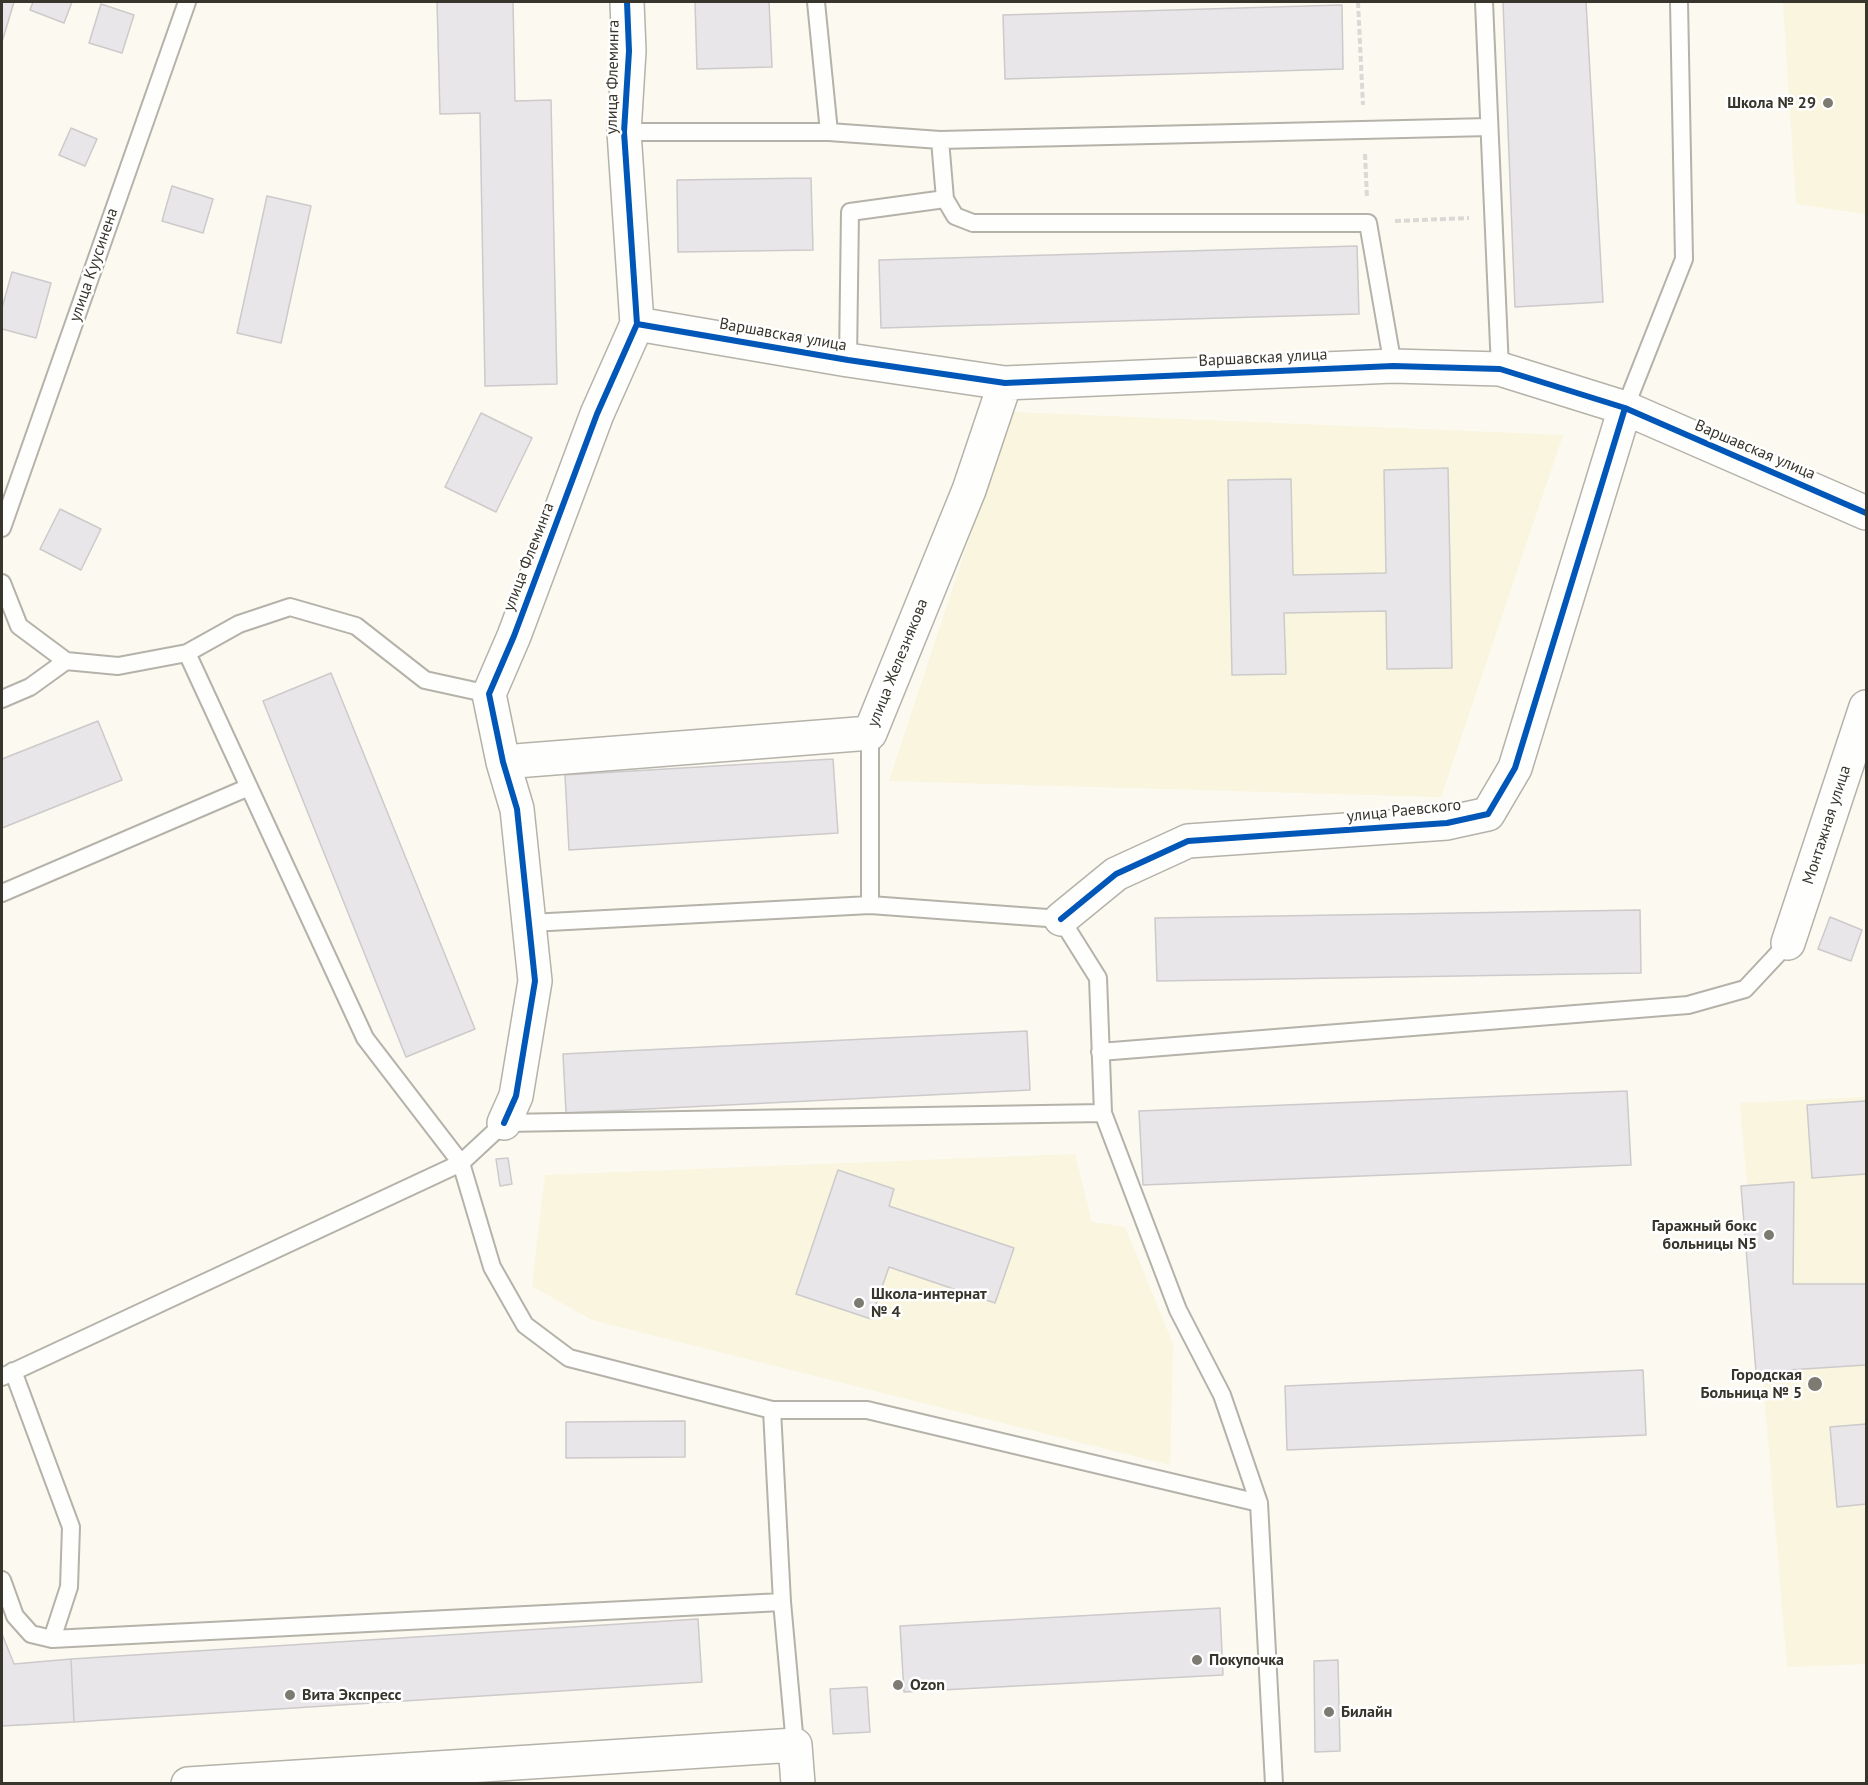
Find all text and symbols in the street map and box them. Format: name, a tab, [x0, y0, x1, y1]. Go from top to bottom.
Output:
street label: улица Флеминга	[602, 19, 624, 135]
place label: Школа № 29	[1727, 93, 1816, 113]
marker: Школа № 29	[1821, 96, 1835, 110]
street label: улица Куусинена	[66, 206, 122, 324]
street label: Варшавская улица	[718, 314, 848, 356]
street label: Варшавская улица	[1198, 345, 1328, 371]
street label: Варшавская улица	[1692, 416, 1818, 484]
street label: улица Флеминга	[499, 500, 559, 614]
street label: улица Железнякова	[864, 596, 932, 730]
street label: Монтажная улица	[1799, 763, 1855, 887]
street label: улица Раевского	[1346, 795, 1462, 827]
place label: Гаражный бокс больницы N5	[1652, 1216, 1757, 1254]
marker: Гаражный бокс больницы N5	[1762, 1228, 1776, 1242]
place label: Школа-интернат № 4	[871, 1284, 987, 1322]
marker: Школа-интернат № 4	[852, 1296, 866, 1310]
place label: Городская Больница № 5	[1700, 1365, 1802, 1403]
marker: Городская Больница № 5	[1806, 1375, 1824, 1393]
place label: Покупочка	[1209, 1650, 1284, 1670]
marker: Покупочка	[1190, 1653, 1204, 1667]
place label: Ozon	[910, 1675, 945, 1695]
marker: Ozon	[891, 1678, 905, 1692]
place label: Вита Экспресс	[302, 1685, 401, 1705]
marker: Вита Экспресс	[283, 1688, 297, 1702]
place label: Билайн	[1341, 1702, 1392, 1722]
marker: Билайн	[1322, 1705, 1336, 1719]

